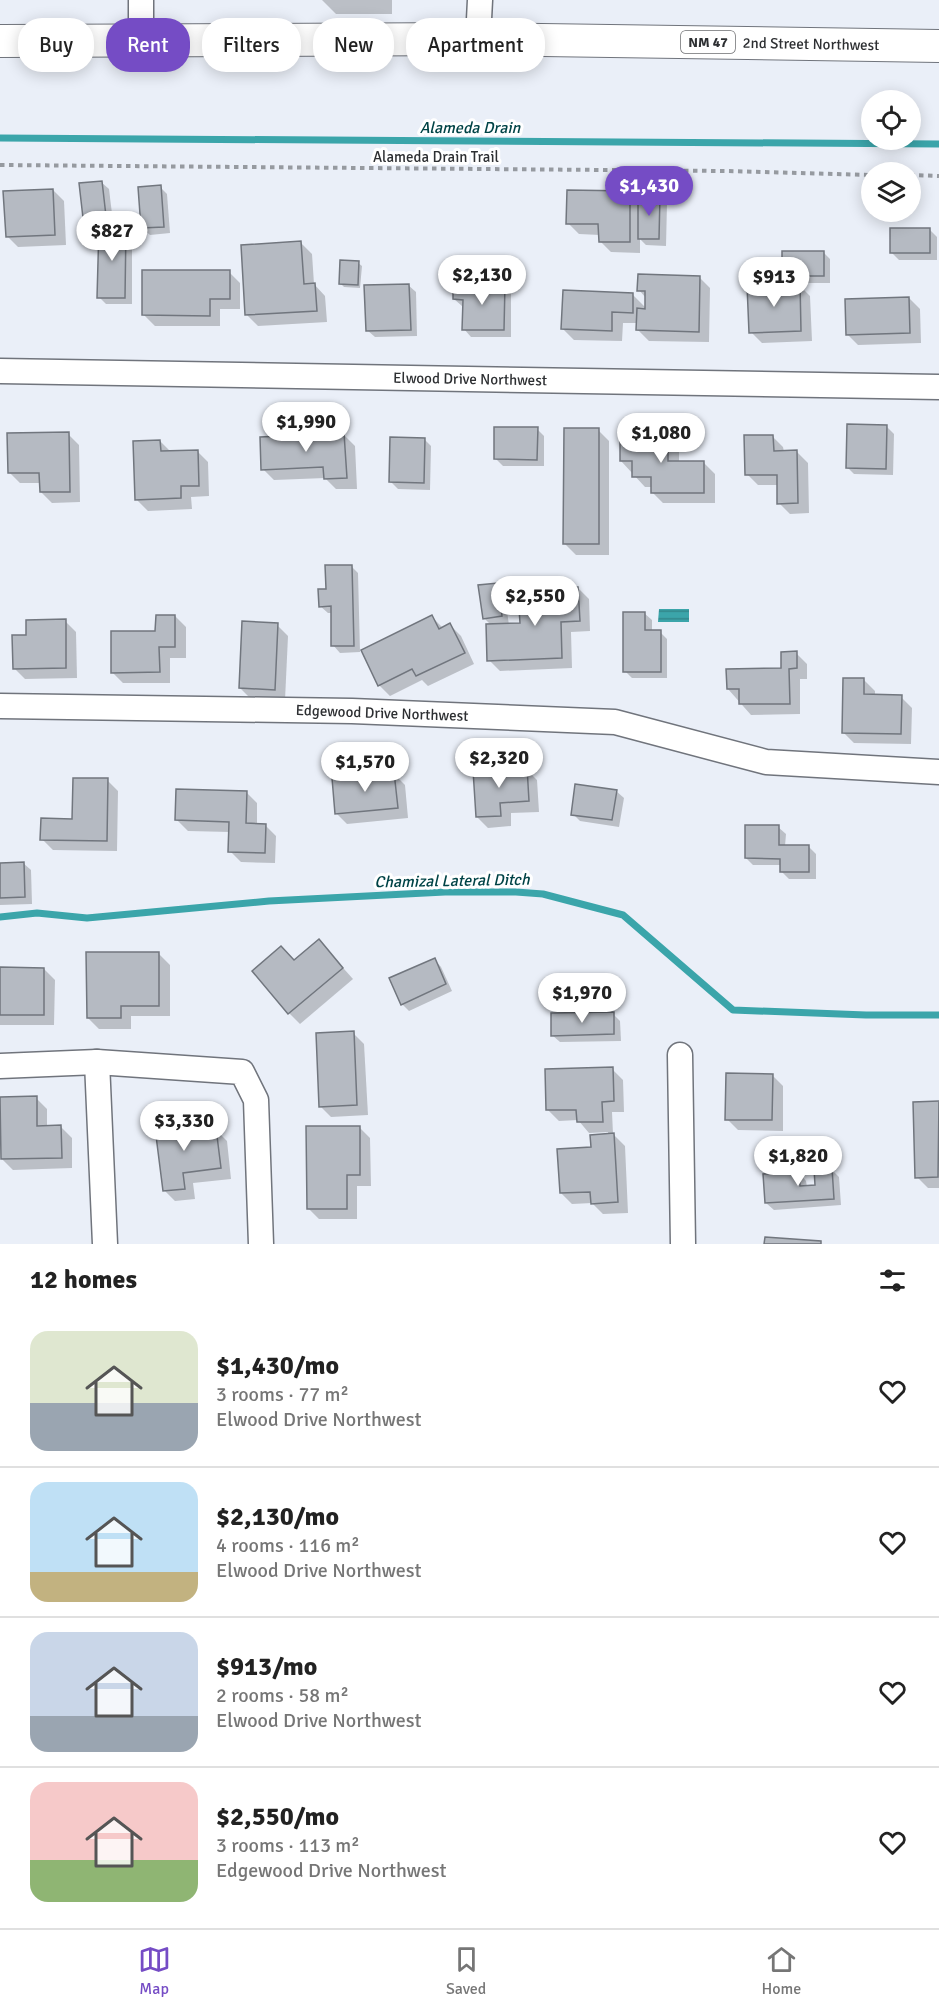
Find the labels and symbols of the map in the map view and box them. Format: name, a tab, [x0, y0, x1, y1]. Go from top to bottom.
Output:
road number: NM 47	[681, 31, 735, 53]
street label: 2nd Street Northwest	[742, 34, 880, 54]
water label: Alameda Drain	[420, 118, 522, 138]
street label: Alameda Drain Trail	[373, 148, 499, 166]
pin: $1,430	[600, 166, 698, 217]
pin: $827	[76, 211, 148, 262]
pin: $2,130	[433, 255, 531, 306]
pin: $913	[738, 257, 810, 308]
street label: Elwood Drive Northwest	[393, 369, 547, 389]
pin: $1,990	[257, 402, 355, 453]
pin: $1,080	[612, 413, 710, 464]
pin: $2,550	[486, 576, 584, 627]
street label: Edgewood Drive Northwest	[295, 701, 469, 725]
pin: $2,320	[450, 738, 548, 789]
pin: $1,570	[316, 742, 414, 793]
water label: Chamizal Lateral Ditch	[374, 870, 531, 892]
pin: $1,970	[533, 973, 631, 1024]
pin: $3,330	[135, 1101, 233, 1152]
pin: $1,820	[749, 1136, 847, 1187]

